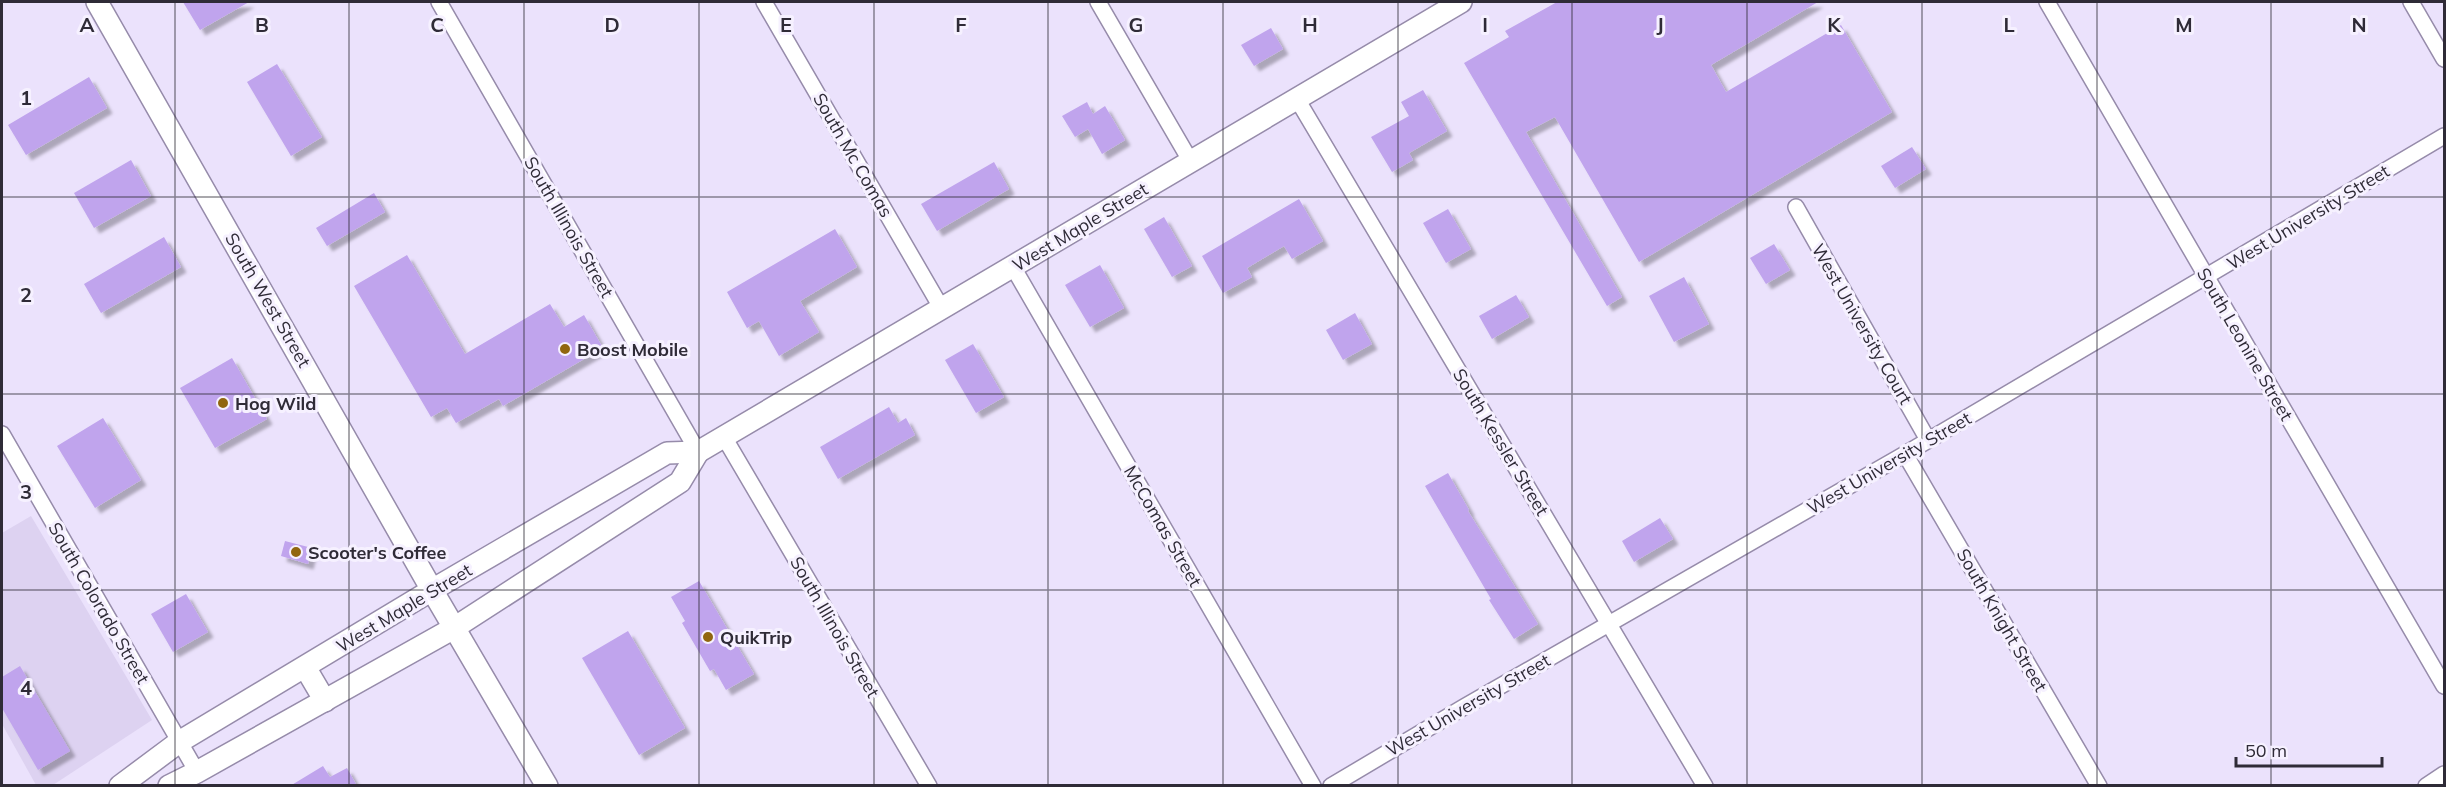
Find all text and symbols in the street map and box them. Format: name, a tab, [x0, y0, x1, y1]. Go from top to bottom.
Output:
text: A	[80, 12, 95, 37]
text: B	[255, 12, 269, 37]
text: C	[430, 12, 444, 37]
text: D	[604, 12, 620, 37]
text: E	[780, 12, 792, 37]
text: F	[955, 12, 967, 37]
text: G	[1129, 12, 1143, 37]
text: H	[1302, 12, 1318, 37]
text: I	[1482, 12, 1488, 37]
text: J	[1656, 12, 1664, 37]
text: K	[1827, 12, 1841, 37]
text: L	[2003, 12, 2015, 37]
text: M	[2175, 12, 2193, 37]
text: N	[2351, 12, 2367, 37]
text: 1	[20, 85, 32, 110]
street label: South Mc Comas	[808, 89, 898, 221]
street label: South Illinois Street	[519, 152, 619, 302]
street label: West University Street	[2222, 159, 2394, 275]
street label: West Maple Street	[1008, 177, 1152, 277]
street label: South West Street	[220, 229, 316, 371]
street label: West University Court	[1807, 240, 1917, 408]
street label: South Leonine Street	[2192, 263, 2298, 425]
text: 2	[20, 282, 32, 307]
place label: Boost Mobile	[577, 338, 688, 361]
marker: Boost Mobile	[558, 342, 572, 356]
street label: South Kessler Street	[1448, 364, 1554, 520]
place label: Hog Wild	[235, 392, 316, 415]
marker: Hog Wild	[216, 396, 230, 410]
street label: West University Street	[1803, 407, 1975, 519]
street label: McComas Street	[1119, 461, 1207, 591]
text: 3	[20, 479, 32, 504]
street label: South Colorado Street	[43, 518, 155, 688]
place label: Scooter's Coffee	[308, 541, 446, 564]
street label: South Knight Street	[1952, 544, 2052, 696]
marker: Scooter's Coffee	[289, 545, 303, 559]
street label: South Illinois Street	[785, 552, 885, 702]
street label: West Maple Street	[332, 558, 476, 658]
place label: QuikTrip	[720, 626, 792, 649]
marker: QuikTrip	[701, 630, 715, 644]
street label: West University Street	[1382, 649, 1554, 761]
text: 4	[20, 675, 32, 700]
scale bar	[2236, 730, 2382, 768]
text: 50 m	[2245, 739, 2287, 762]

